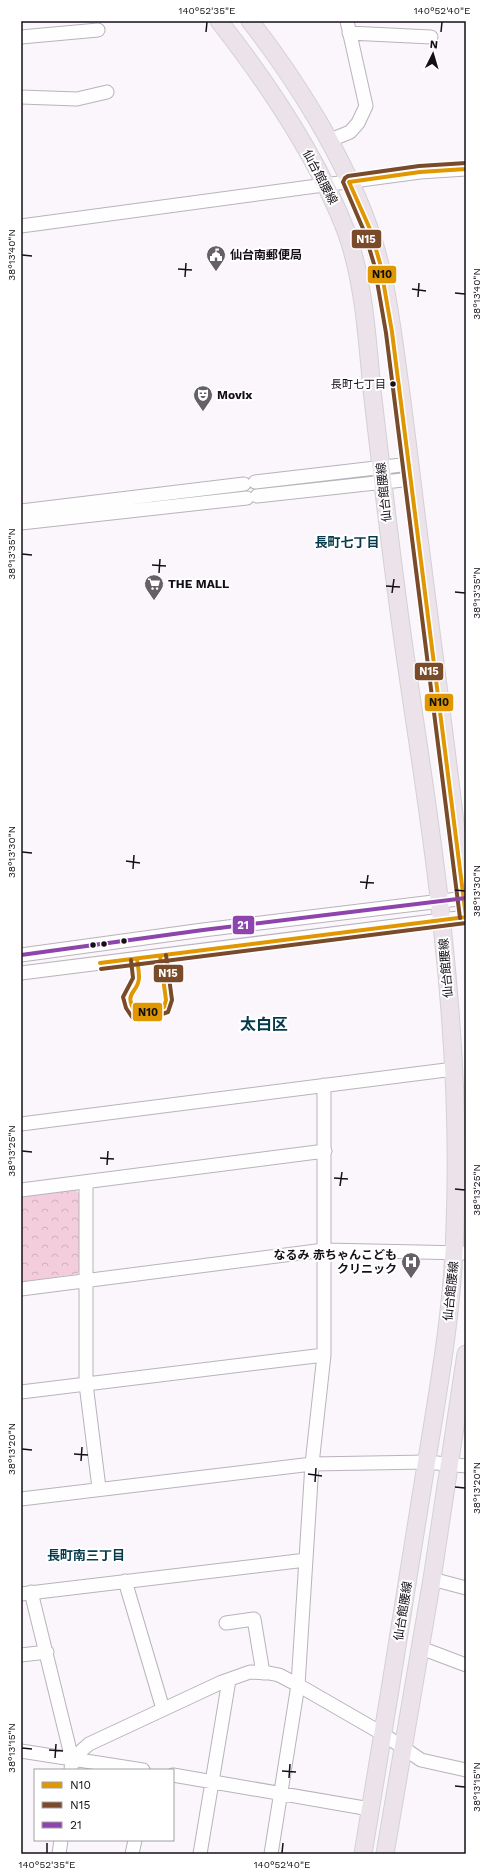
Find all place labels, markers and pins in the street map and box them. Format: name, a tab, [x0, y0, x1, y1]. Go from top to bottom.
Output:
public building icon: 仙台南郵便局	[205, 244, 227, 272]
place label: 仙台南郵便局	[230, 248, 302, 262]
place label: 長町七丁目	[331, 378, 386, 391]
marker: 長町七丁目	[388, 379, 398, 389]
theatre icon: Movix	[192, 384, 214, 412]
place label: Movix	[217, 388, 252, 402]
supermarket icon: THE MALL	[143, 573, 165, 601]
place label: THE MALL	[168, 577, 229, 591]
unlabelled marker	[119, 936, 129, 946]
unlabelled marker	[99, 939, 109, 949]
unlabelled marker	[88, 940, 98, 950]
place label: なるみ 赤ちゃんこども クリニック	[274, 1248, 397, 1276]
hospital icon: なるみ 赤ちゃんこども クリニック	[400, 1251, 422, 1279]

